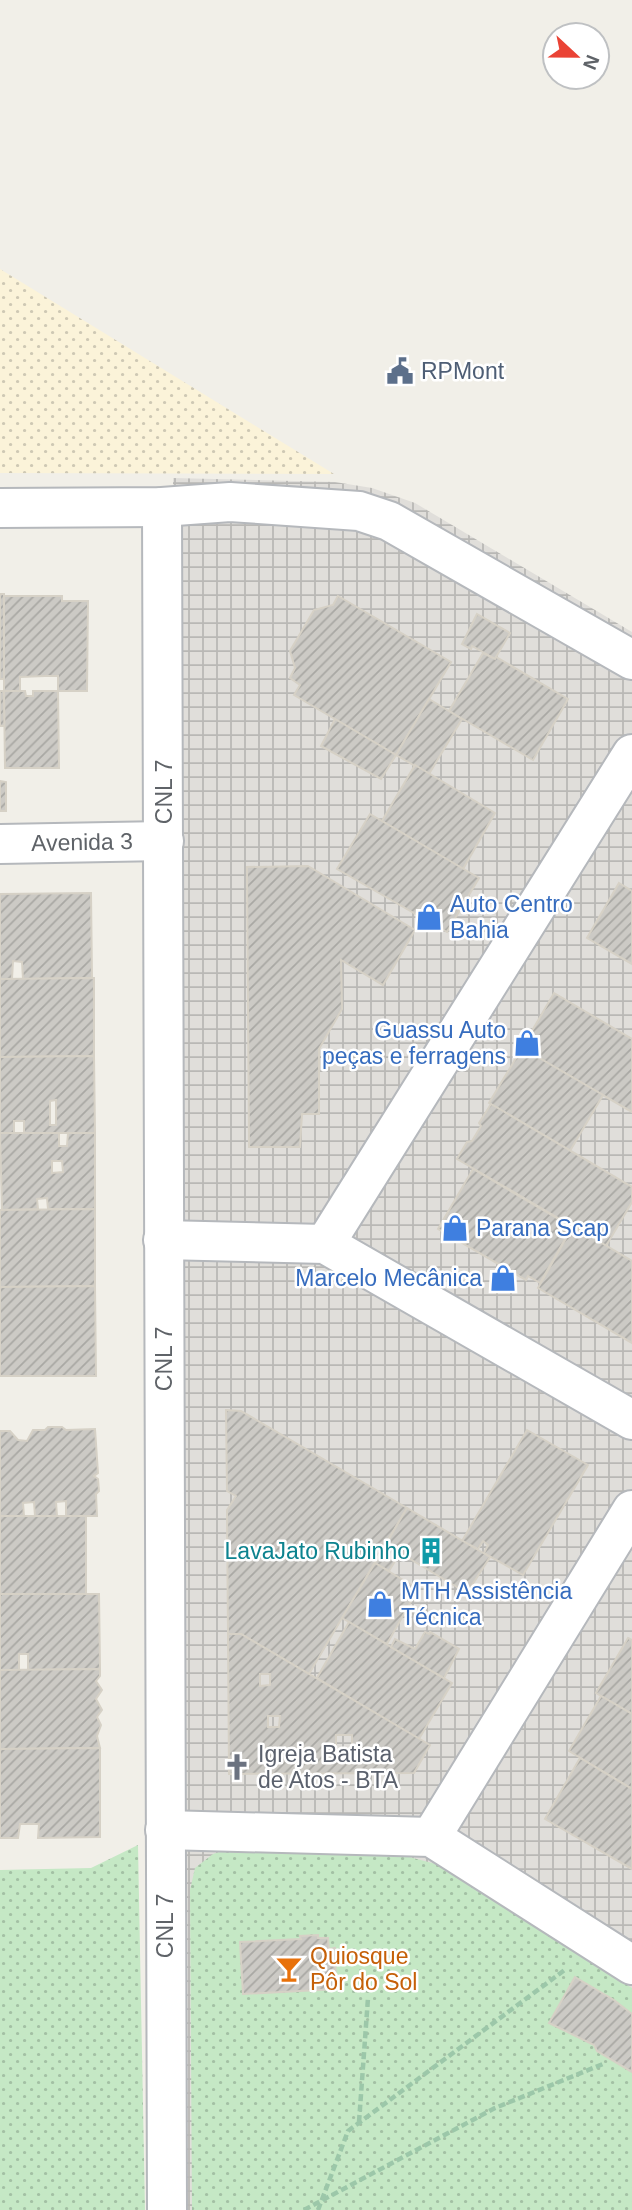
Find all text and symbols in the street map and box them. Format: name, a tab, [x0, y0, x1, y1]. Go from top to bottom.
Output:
north arrow	[541, 21, 611, 91]
text: N	[579, 52, 604, 72]
public building icon: RPMont	[385, 356, 415, 386]
place label: RPMont	[421, 358, 505, 384]
street label: CNL 7	[151, 760, 177, 824]
street label: Avenida 3	[31, 828, 133, 856]
place label: Auto Centro Bahia	[450, 891, 573, 943]
shop icon: Auto Centro Bahia	[414, 902, 444, 932]
place label: Guassu Auto peças e ferragens	[322, 1017, 506, 1069]
shop icon: Guassu Auto peças e ferragens	[512, 1028, 542, 1058]
shop icon: Parana Scap	[440, 1213, 470, 1243]
place label: Parana Scap	[476, 1215, 609, 1241]
shop icon: Marcelo Mecânica	[488, 1263, 518, 1293]
place label: Marcelo Mecânica	[295, 1265, 482, 1291]
street label: CNL 7	[151, 1327, 177, 1391]
building icon: LavaJato Rubinho	[416, 1536, 446, 1566]
place label: LavaJato Rubinho	[225, 1538, 410, 1564]
place label: MTH Assistência Técnica	[401, 1578, 572, 1630]
shop icon: MTH Assistência Técnica	[365, 1589, 395, 1619]
place label: Igreja Batista de Atos - BTA	[258, 1741, 399, 1793]
church icon: Igreja Batista de Atos - BTA	[222, 1752, 252, 1782]
street label: CNL 7	[152, 1894, 178, 1958]
place label: Quiosque Pôr do Sol	[310, 1943, 417, 1995]
bar icon: Quiosque Pôr do Sol	[274, 1954, 304, 1984]

